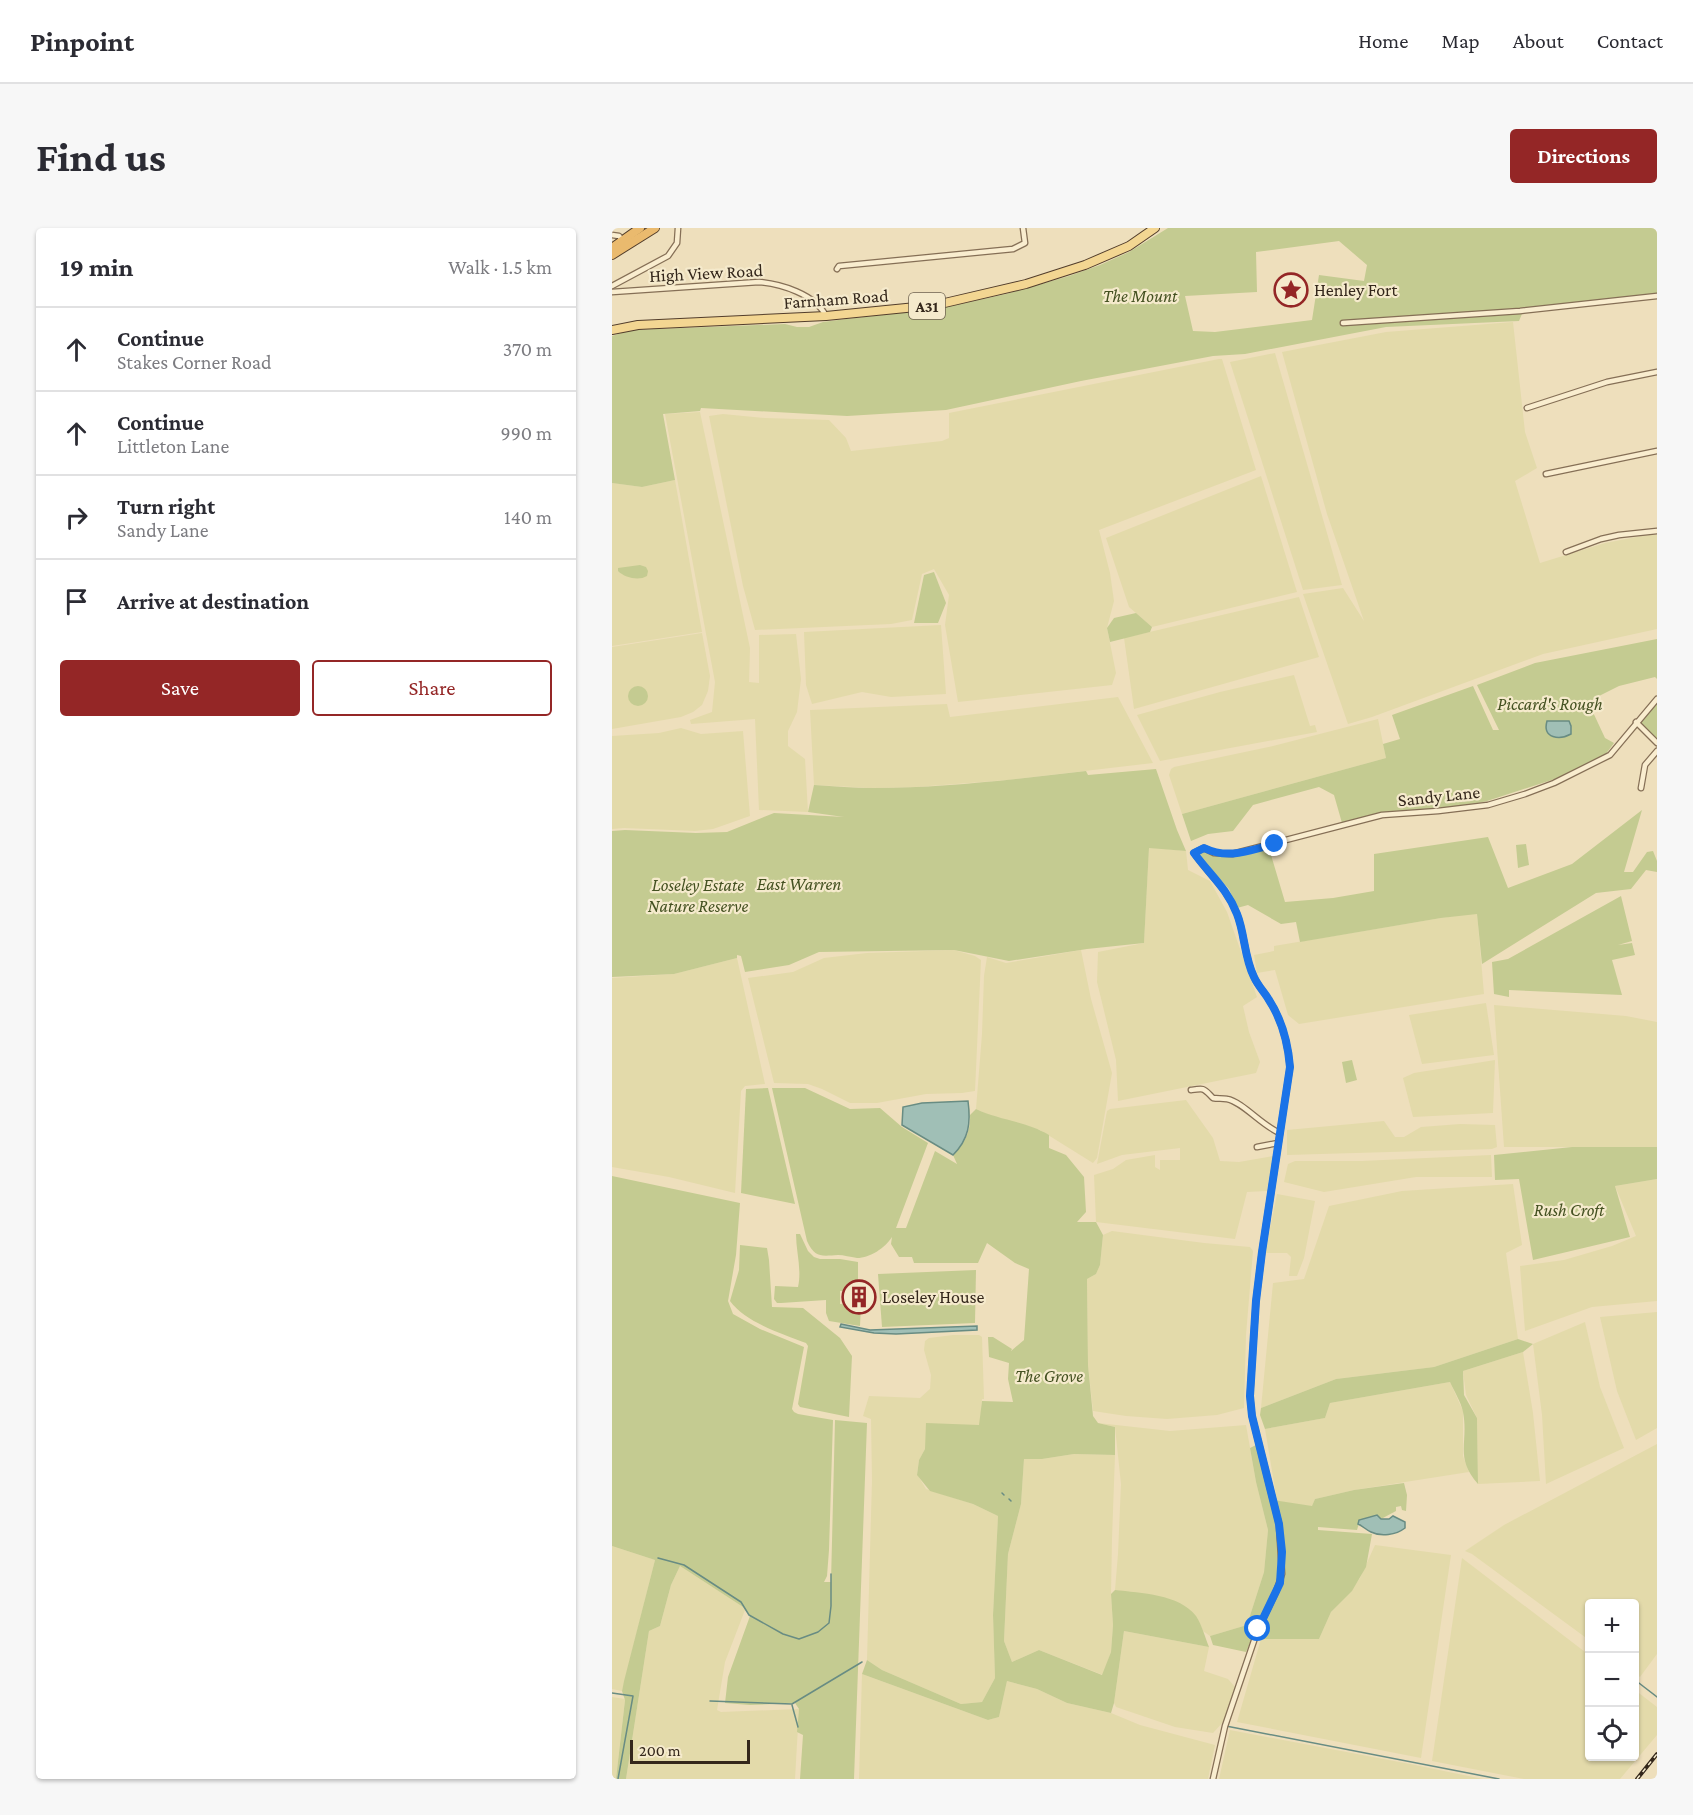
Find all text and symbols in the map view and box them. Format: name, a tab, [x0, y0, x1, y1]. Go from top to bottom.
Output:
text: Pinpoint	[30, 26, 134, 57]
text: Home	[1358, 29, 1408, 53]
text: Map	[1441, 29, 1480, 53]
text: About	[1513, 29, 1564, 53]
text: Contact	[1597, 29, 1663, 53]
button: Directions	[1510, 129, 1657, 183]
text: Find us	[36, 133, 166, 180]
text: 19 min	[60, 253, 133, 282]
text: Walk · 1.5 km	[448, 256, 552, 278]
street label: High View Road	[649, 260, 764, 286]
place icon: Henley Fort	[1273, 272, 1309, 308]
place label: Henley Fort	[1314, 280, 1398, 300]
street label: Farnham Road	[783, 285, 890, 313]
park label: The Mount	[1103, 286, 1178, 306]
road number: A31	[909, 293, 945, 319]
text: Continue	[117, 326, 204, 351]
icon: ahead	[60, 333, 93, 366]
text: 370 m	[503, 338, 552, 360]
text: Stakes Corner Road	[117, 351, 272, 373]
text: Continue	[117, 410, 204, 435]
icon: ahead	[60, 417, 93, 450]
text: 990 m	[501, 422, 552, 444]
text: Littleton Lane	[117, 435, 229, 457]
text: Turn right	[117, 494, 215, 519]
icon: right	[60, 501, 93, 534]
text: 140 m	[504, 506, 552, 528]
text: Sandy Lane	[117, 519, 209, 541]
icon: arrive	[60, 585, 93, 618]
text: Arrive at destination	[117, 589, 309, 614]
button: Save	[60, 660, 300, 716]
button: Share	[312, 660, 552, 716]
park label: Piccard's Rough	[1497, 694, 1603, 714]
street label: Sandy Lane	[1397, 782, 1481, 810]
route end	[1261, 830, 1287, 856]
park label: East Warren	[757, 874, 841, 894]
park label: Loseley Estate Nature Reserve	[648, 875, 748, 916]
park label: Rush Croft	[1534, 1200, 1605, 1220]
building icon: Loseley House	[841, 1279, 877, 1315]
place label: Loseley House	[882, 1287, 985, 1307]
park label: The Grove	[1015, 1366, 1083, 1386]
map controls	[1585, 1599, 1639, 1761]
button: +	[1585, 1599, 1639, 1653]
route start	[1244, 1615, 1270, 1641]
button: −	[1585, 1653, 1639, 1707]
button: locate	[1585, 1707, 1639, 1761]
scale bar	[630, 1737, 750, 1764]
text: 200 m	[639, 1742, 681, 1759]

